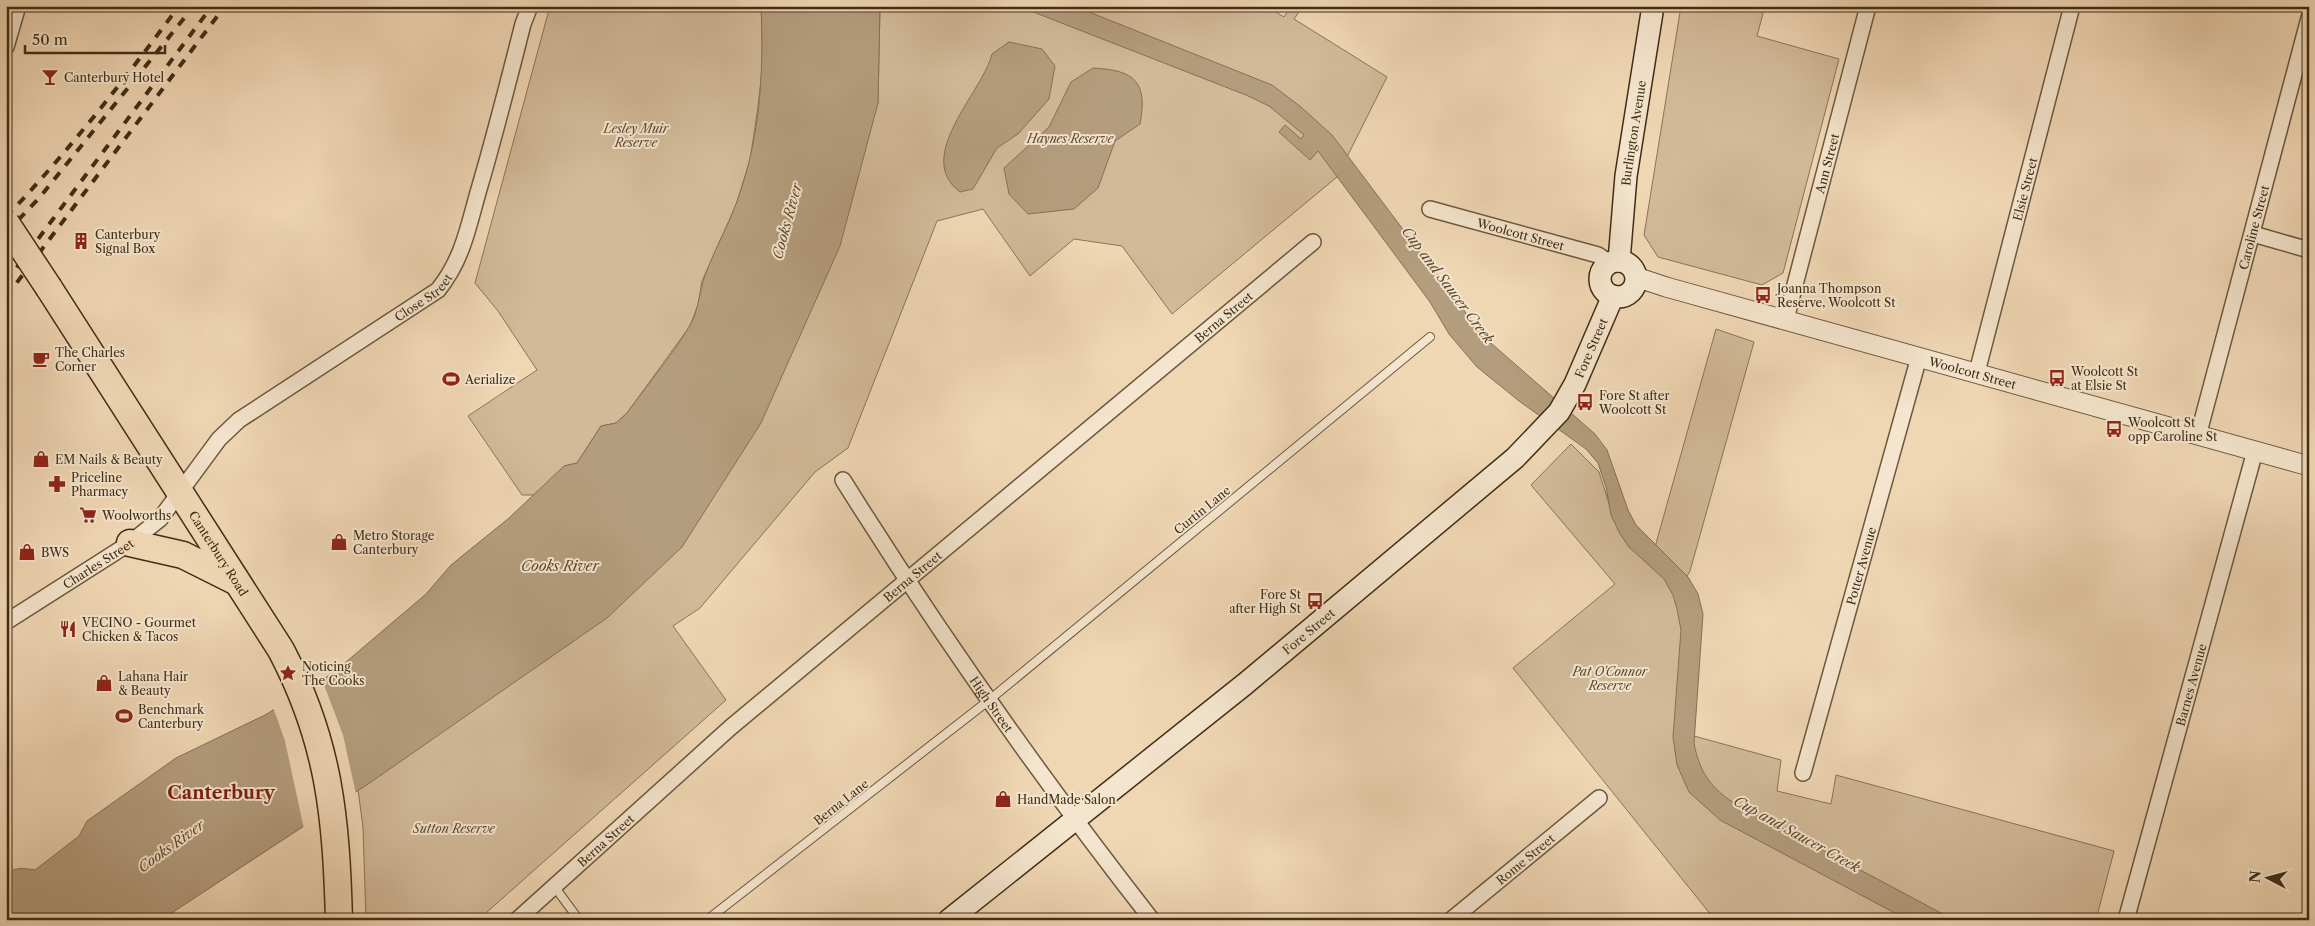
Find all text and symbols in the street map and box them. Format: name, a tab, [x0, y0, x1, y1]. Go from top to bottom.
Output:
scale bar	[25, 22, 165, 54]
text: 50 m	[32, 30, 68, 49]
bar icon: Canterbury Hotel	[40, 67, 60, 87]
place label: Canterbury Hotel	[64, 70, 165, 85]
street label: Burlington Avenue	[1618, 79, 1649, 186]
park label: Lesley Muir Reserve	[603, 121, 670, 150]
park label: Haynes Reserve	[1026, 131, 1114, 146]
street label: Ann Street	[1812, 131, 1842, 196]
street label: Elsie Street	[2009, 155, 2040, 222]
water label: Cooks River	[768, 180, 806, 261]
street label: Caroline Street	[2235, 183, 2272, 271]
street label: Woolcott Street	[1474, 214, 1567, 253]
water label: Cup and Saucer Creek	[1398, 223, 1498, 348]
place label: Canterbury Signal Box	[95, 227, 161, 256]
building icon: Canterbury Signal Box	[71, 231, 91, 251]
street label: Close Street	[391, 270, 455, 324]
place label: Joanna Thompson Reserve, Woolcott St	[1775, 281, 1896, 310]
bus stop icon: Joanna Thompson Reserve, Woolcott St	[1753, 285, 1773, 305]
street label: Berna Street	[1191, 288, 1256, 345]
street label: Fore Street	[1571, 315, 1610, 380]
place label: The Charles Corner	[55, 345, 125, 374]
cafe icon: The Charles Corner	[31, 349, 51, 369]
street label: Woolcott Street	[1926, 353, 2019, 392]
place label: Woolcott St at Elsie St	[2070, 364, 2139, 393]
bus stop icon: Woolcott St at Elsie St	[2047, 368, 2067, 388]
sports icon: Aerialize	[441, 369, 461, 389]
place label: Aerialize	[464, 372, 516, 387]
place label: Fore St after Woolcott St	[1598, 388, 1670, 417]
bus stop icon: Fore St after Woolcott St	[1575, 392, 1595, 412]
place label: Woolcott St opp Caroline St	[2127, 415, 2218, 444]
bus stop icon: Woolcott St opp Caroline St	[2104, 419, 2124, 439]
shop icon: EM Nails & Beauty	[31, 449, 51, 469]
place label: EM Nails & Beauty	[55, 452, 163, 467]
place label: Priceline Pharmacy	[71, 470, 128, 499]
pharmacy icon: Priceline Pharmacy	[47, 474, 67, 494]
street label: Curtin Lane	[1171, 482, 1234, 537]
supermarket icon: Woolworths	[78, 505, 98, 525]
place label: Woolworths	[101, 508, 171, 523]
street label: Canterbury Road	[186, 508, 252, 599]
street label: Potter Avenue	[1843, 525, 1879, 607]
place label: Metro Storage Canterbury	[353, 528, 435, 557]
shop icon: Metro Storage Canterbury	[329, 532, 349, 552]
street label: Charles Street	[60, 535, 137, 592]
shop icon: BWS	[17, 542, 37, 562]
place label: BWS	[41, 545, 69, 560]
street label: Berna Street	[880, 547, 945, 605]
water label: Cooks River	[521, 557, 600, 575]
place label: Fore St after High St	[1229, 587, 1302, 616]
bus stop icon: Fore St after High St	[1305, 591, 1325, 611]
street label: Fore Street	[1279, 604, 1338, 657]
place label: VECINO - Gourmet Chicken & Tacos	[81, 615, 197, 644]
restaurant icon: VECINO - Gourmet Chicken & Tacos	[58, 619, 78, 639]
street label: Barnes Avenue	[2172, 642, 2209, 728]
place label: Noticing The Cooks	[302, 659, 365, 688]
place icon: Noticing The Cooks	[278, 663, 298, 683]
park label: Pat O'Connor Reserve	[1572, 664, 1649, 693]
place label: Lahana Hair & Beauty	[118, 669, 188, 698]
shop icon: Lahana Hair & Beauty	[94, 673, 114, 693]
street label: High Street	[967, 673, 1017, 736]
place label: Benchmark Canterbury	[138, 702, 205, 731]
sports icon: Benchmark Canterbury	[114, 706, 134, 726]
street label: Berna Lane	[811, 776, 872, 828]
district label: Canterbury	[167, 782, 276, 804]
shop icon: HandMade Salon	[993, 789, 1013, 809]
place label: HandMade Salon	[1017, 792, 1116, 807]
water label: Cup and Saucer Creek	[1731, 792, 1864, 877]
street label: Berna Street	[574, 810, 637, 870]
water label: Cooks River	[134, 815, 209, 876]
park label: Sutton Reserve	[412, 821, 496, 836]
street label: Rome Street	[1493, 830, 1558, 887]
north arrow	[2242, 854, 2292, 904]
text: N	[2245, 870, 2265, 884]

